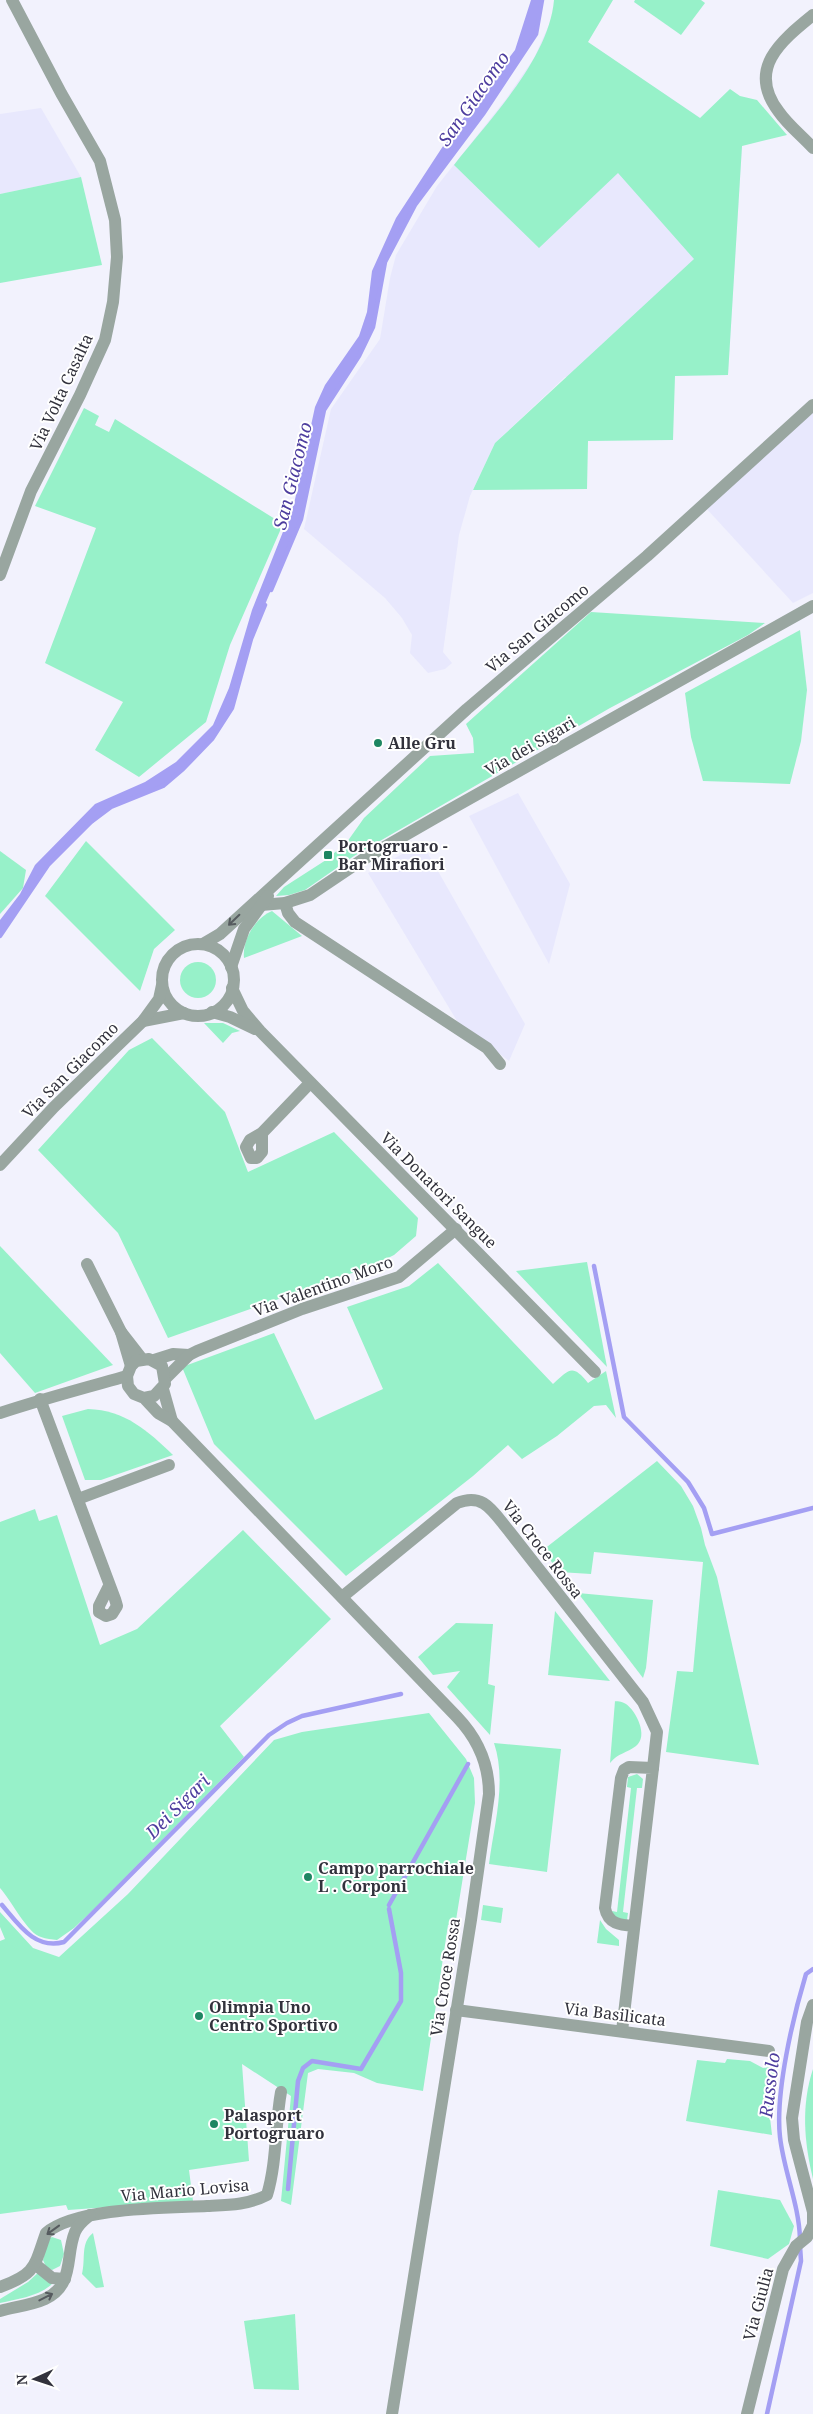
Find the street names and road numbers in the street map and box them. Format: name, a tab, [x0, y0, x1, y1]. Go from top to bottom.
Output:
street label: Via Volta Casalta	[24, 330, 98, 454]
street label: Via San Giacomo	[481, 578, 593, 678]
street label: Via dei Sigari	[481, 711, 579, 781]
street label: Via San Giacomo	[17, 1017, 123, 1123]
street label: Via Donatori Sangue	[376, 1127, 502, 1253]
street label: Via Valentino Moro	[250, 1250, 396, 1322]
street label: Via Croce Rossa	[498, 1495, 588, 1603]
street label: Via Croce Rossa	[425, 1916, 465, 2038]
street label: Via Basilicata	[563, 1997, 667, 2031]
street label: Via Mario Lovisa	[120, 2173, 250, 2207]
street label: Via Giulia	[738, 2265, 778, 2343]

